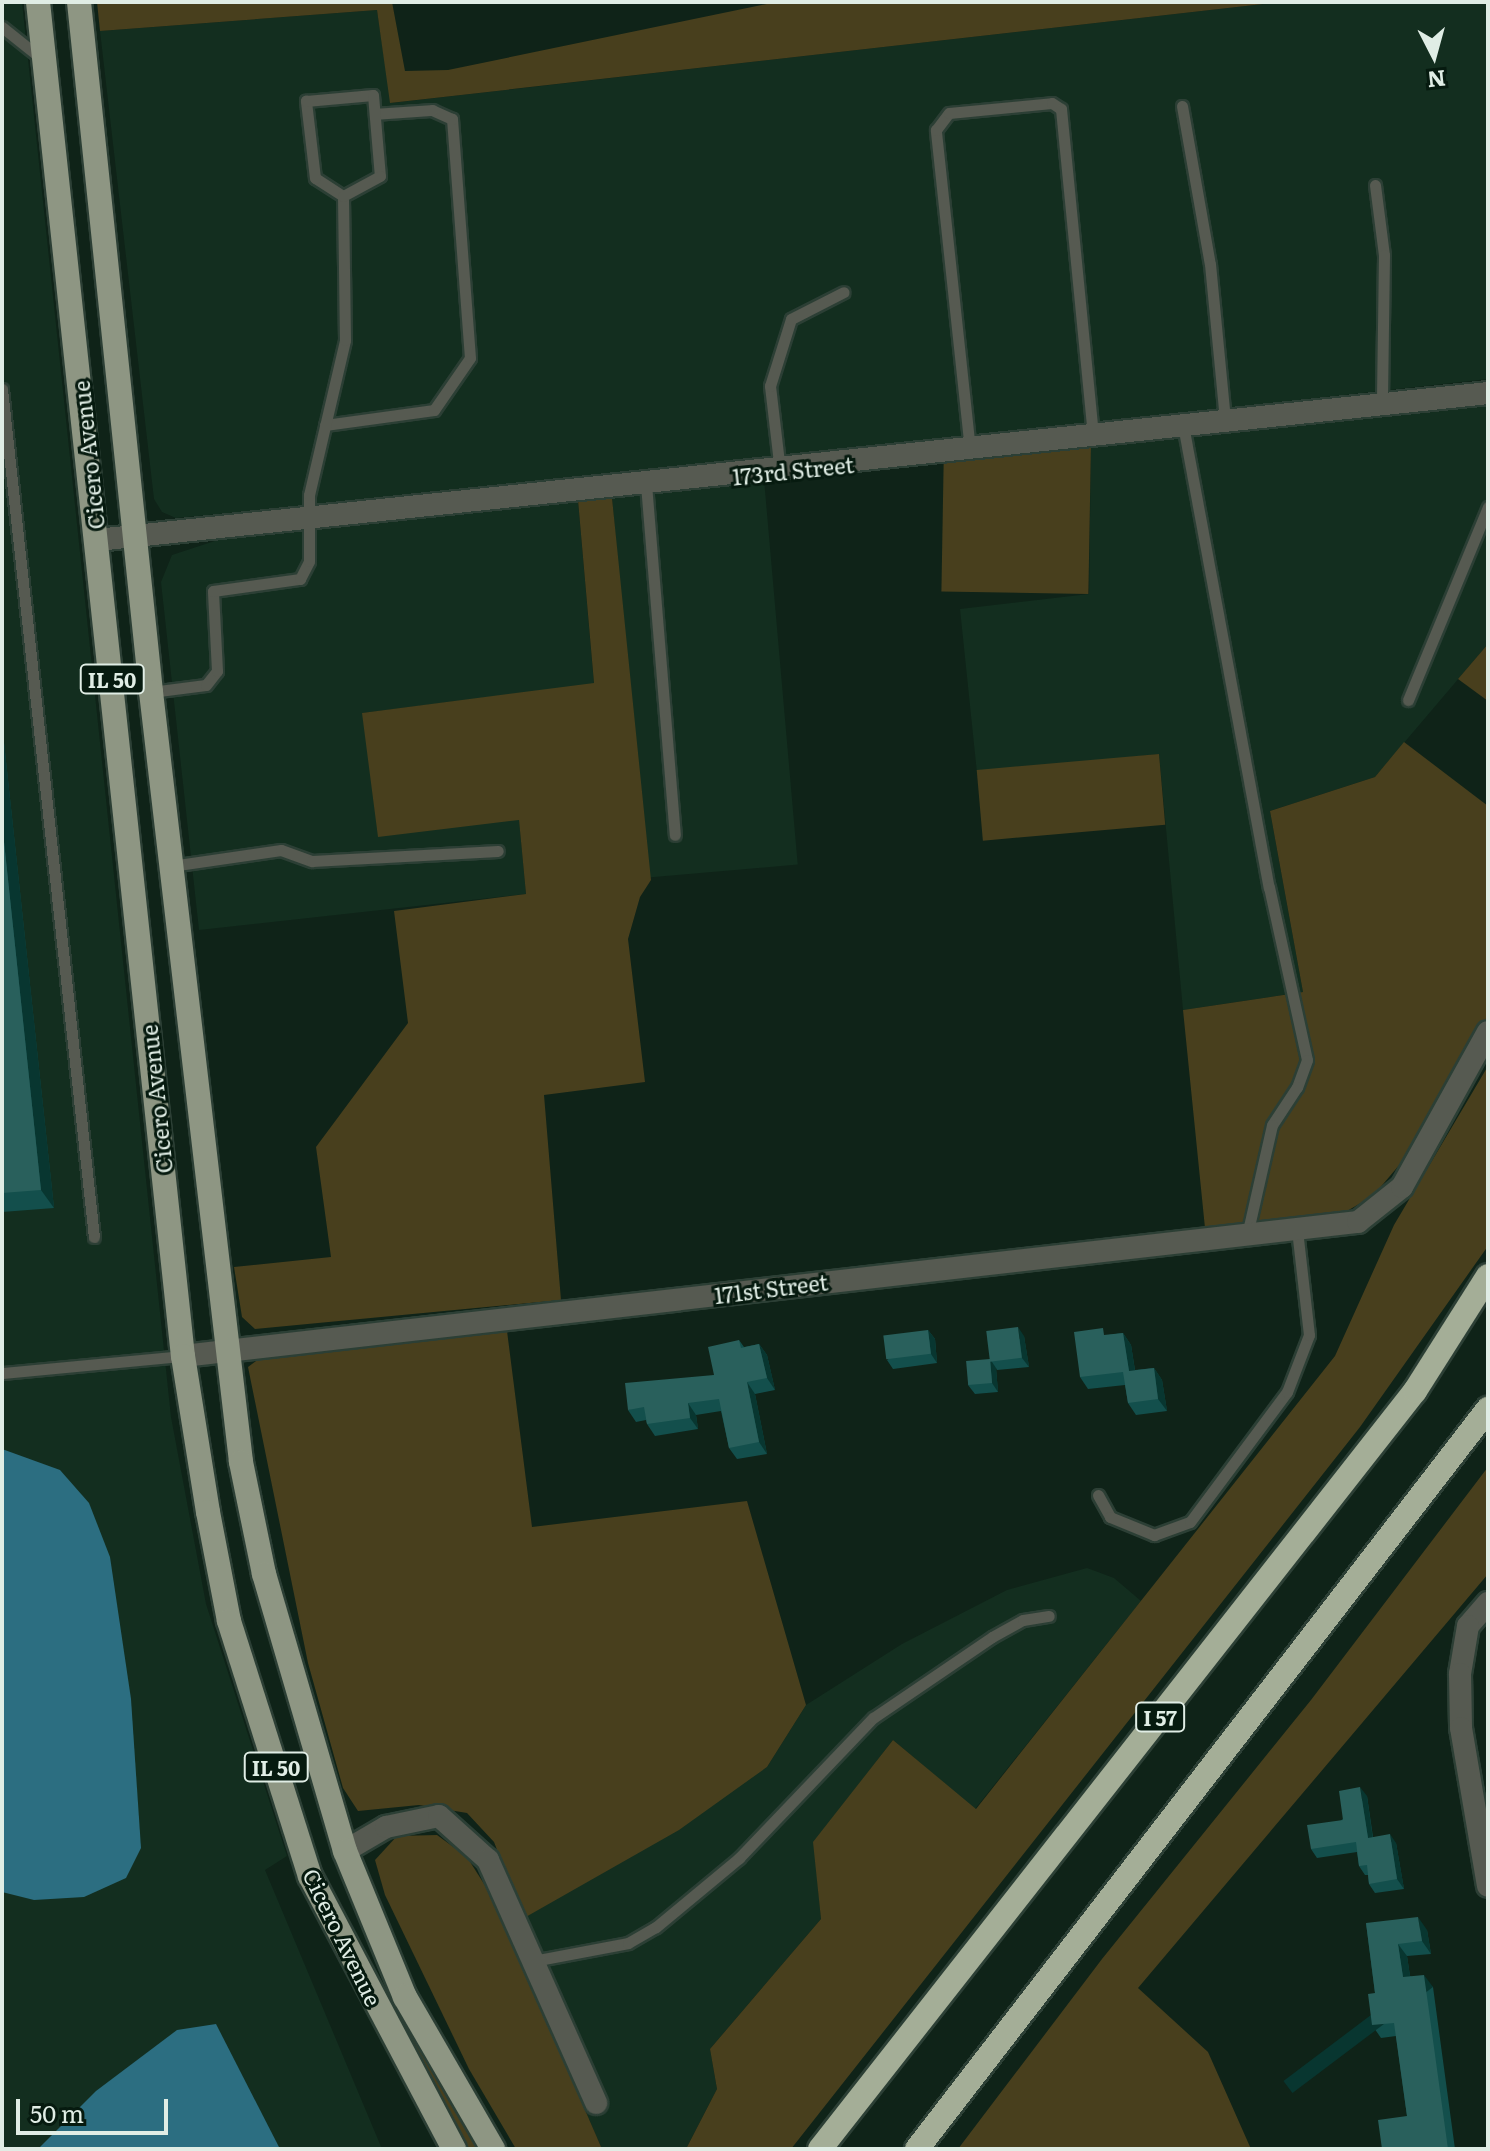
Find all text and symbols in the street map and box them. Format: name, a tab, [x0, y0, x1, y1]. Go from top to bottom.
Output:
north arrow	[1394, 16, 1474, 96]
text: N	[1426, 63, 1447, 98]
street label: Cicero Avenue	[67, 379, 109, 531]
street label: 173rd Street	[731, 450, 855, 490]
road number: IL 50	[78, 663, 146, 695]
street label: Cicero Avenue	[135, 1023, 177, 1175]
street label: 171st Street	[713, 1268, 829, 1308]
road number: I 57	[1134, 1701, 1186, 1733]
road number: IL 50	[242, 1751, 310, 1783]
street label: Cicero Avenue	[298, 1864, 388, 2010]
scale bar	[20, 2083, 172, 2133]
text: 50 m	[30, 2095, 84, 2130]

